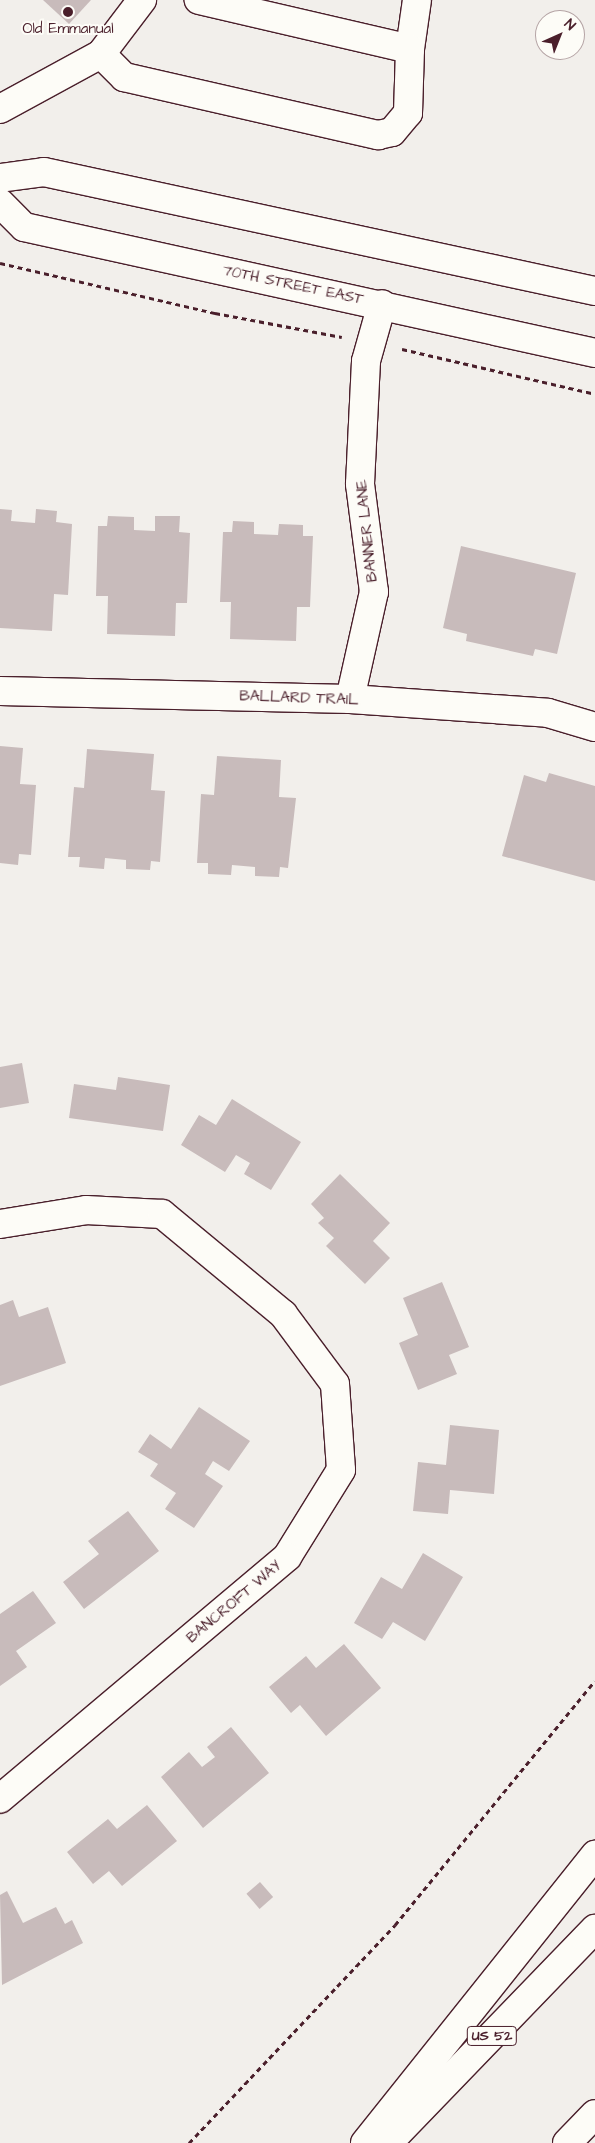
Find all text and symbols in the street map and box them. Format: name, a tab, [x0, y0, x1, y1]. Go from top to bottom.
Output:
marker: Old Emmanual	[62, 6, 74, 18]
north arrow	[535, 10, 585, 60]
text: N	[560, 15, 580, 35]
place label: Old Emmanual	[22, 20, 114, 38]
street label: 70TH STREET EAST	[221, 261, 365, 309]
street label: BANNER LANE	[353, 479, 381, 583]
street label: BALLARD TRAIL	[239, 687, 359, 709]
street label: BANCROFT WAY	[183, 1557, 285, 1647]
road number: US 52	[466, 2024, 518, 2048]

